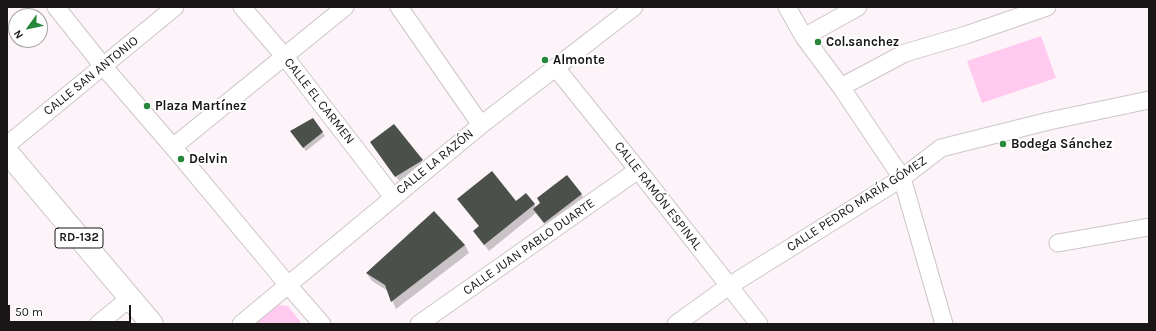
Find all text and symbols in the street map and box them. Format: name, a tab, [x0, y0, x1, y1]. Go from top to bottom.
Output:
north arrow	[8, 8, 48, 48]
text: N	[11, 27, 26, 41]
street label: CALLE SAN ANTONIO	[40, 33, 142, 119]
place label: Col.sanchez	[826, 34, 899, 50]
marker: Col.sanchez	[813, 37, 823, 47]
place label: Almonte	[553, 52, 605, 68]
street label: CALLE EL CARMEN	[281, 55, 357, 147]
marker: Almonte	[540, 55, 550, 65]
place label: Plaza Martínez	[155, 98, 246, 114]
marker: Plaza Martínez	[142, 101, 152, 111]
street label: CALLE LA RAZÓN	[393, 126, 477, 198]
place label: Bodega Sánchez	[1011, 136, 1112, 152]
street label: CALLE RAMÓN ESPINAL	[611, 139, 705, 253]
marker: Bodega Sánchez	[998, 139, 1008, 149]
place label: Delvin	[189, 151, 228, 167]
street label: CALLE PEDRO MARÍA GÓMEZ	[784, 153, 930, 255]
marker: Delvin	[176, 154, 186, 164]
street label: CALLE JUAN PABLO DUARTE	[460, 196, 598, 298]
road number: RD-132	[55, 228, 103, 248]
scale bar	[10, 297, 133, 323]
text: 50 m	[15, 305, 43, 319]

